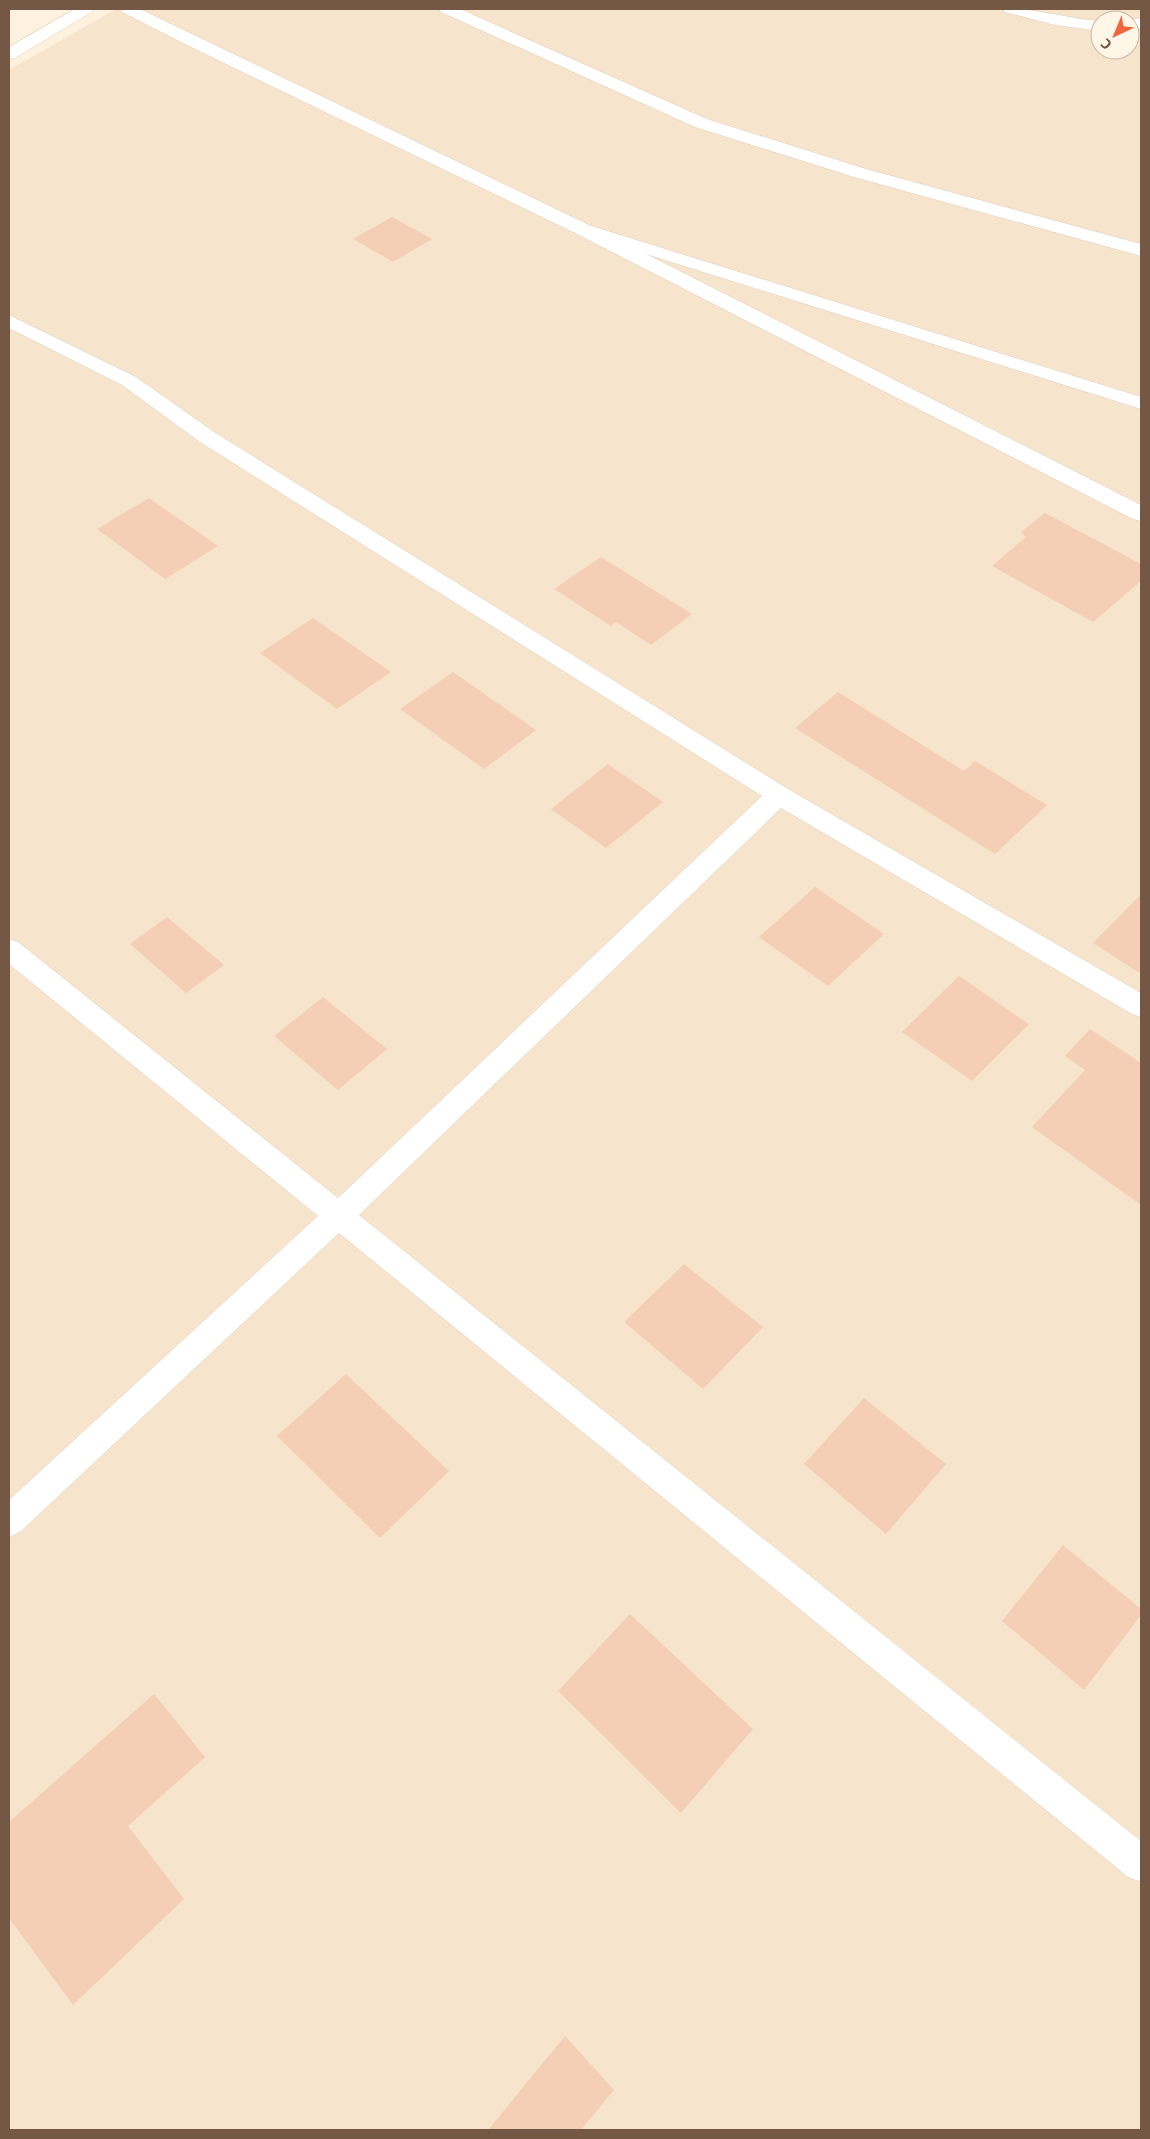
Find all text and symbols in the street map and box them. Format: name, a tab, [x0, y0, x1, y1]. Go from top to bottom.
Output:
north arrow	[1090, 10, 1140, 60]
text: С	[1097, 36, 1114, 54]

